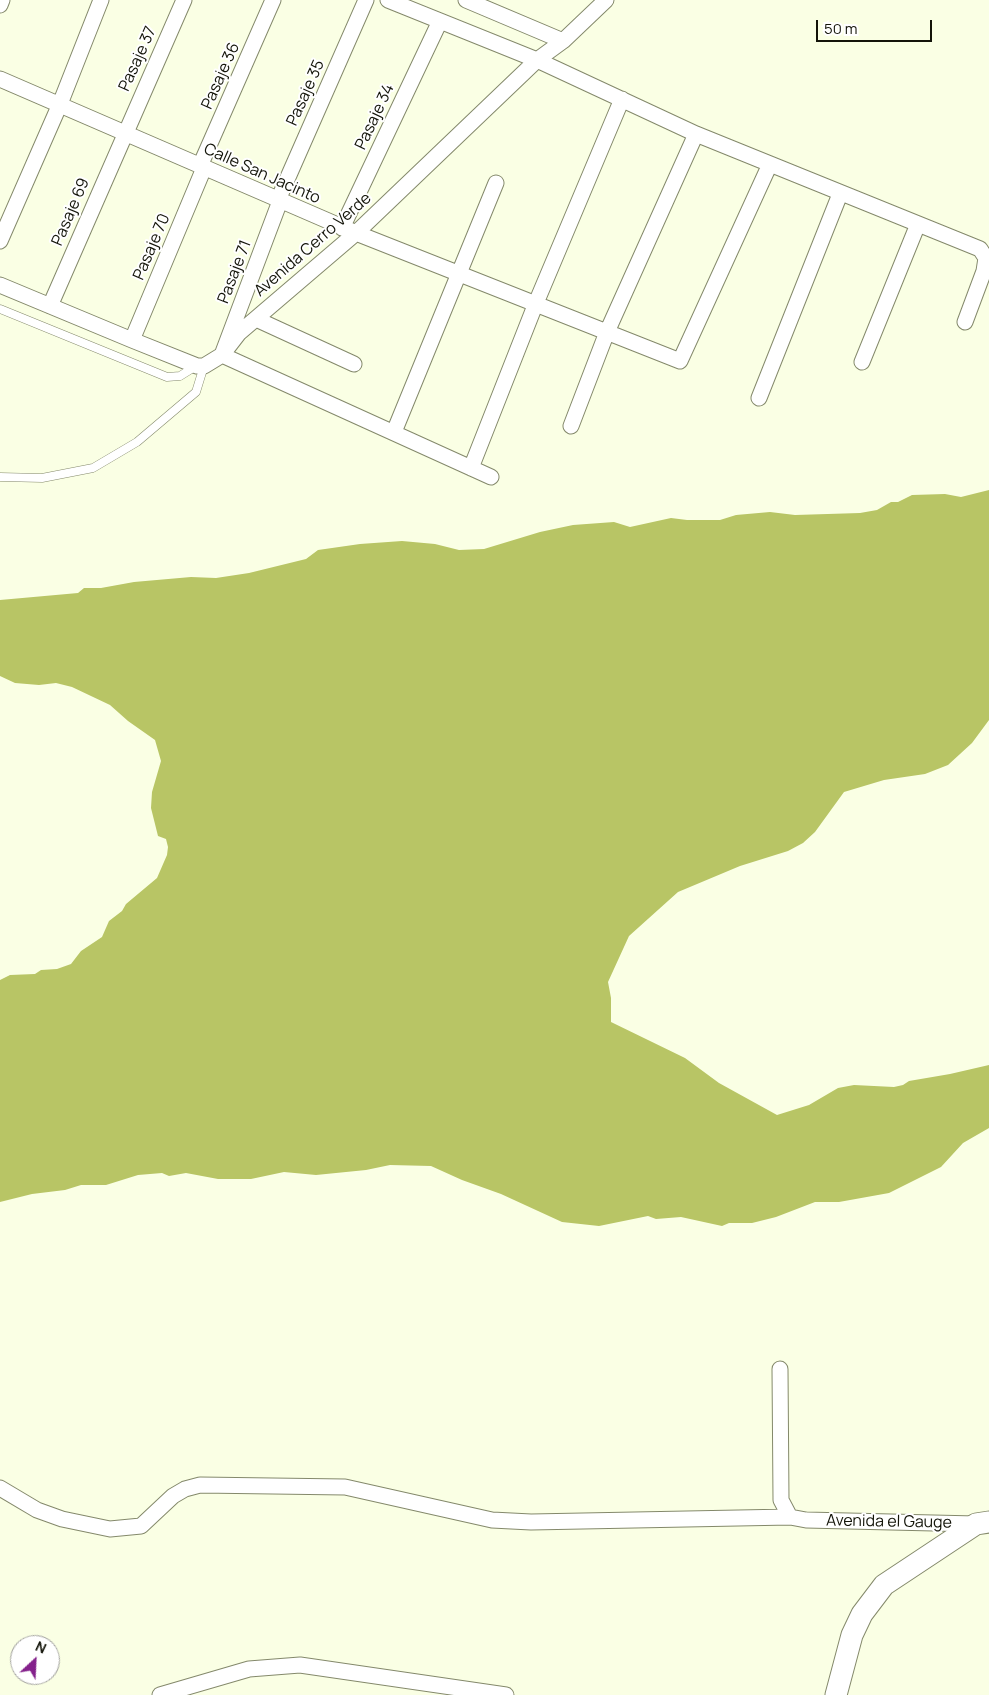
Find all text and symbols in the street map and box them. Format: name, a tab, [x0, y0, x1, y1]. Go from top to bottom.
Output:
scale bar	[819, 10, 935, 42]
text: 50 m	[824, 18, 858, 39]
street label: Pasaje 37	[115, 24, 161, 94]
street label: Pasaje 36	[198, 40, 244, 112]
street label: Pasaje 35	[283, 57, 329, 129]
street label: Pasaje 34	[351, 81, 399, 153]
street label: Calle San Jacinto	[201, 140, 323, 208]
street label: Pasaje 69	[48, 175, 94, 249]
street label: Avenida Cerro Verde	[251, 189, 375, 301]
street label: Pasaje 70	[130, 211, 174, 283]
street label: Pasaje 71	[214, 238, 256, 306]
street label: Avenida el Gauge	[826, 1511, 952, 1533]
north arrow	[10, 1635, 60, 1685]
text: N	[33, 1636, 50, 1658]

